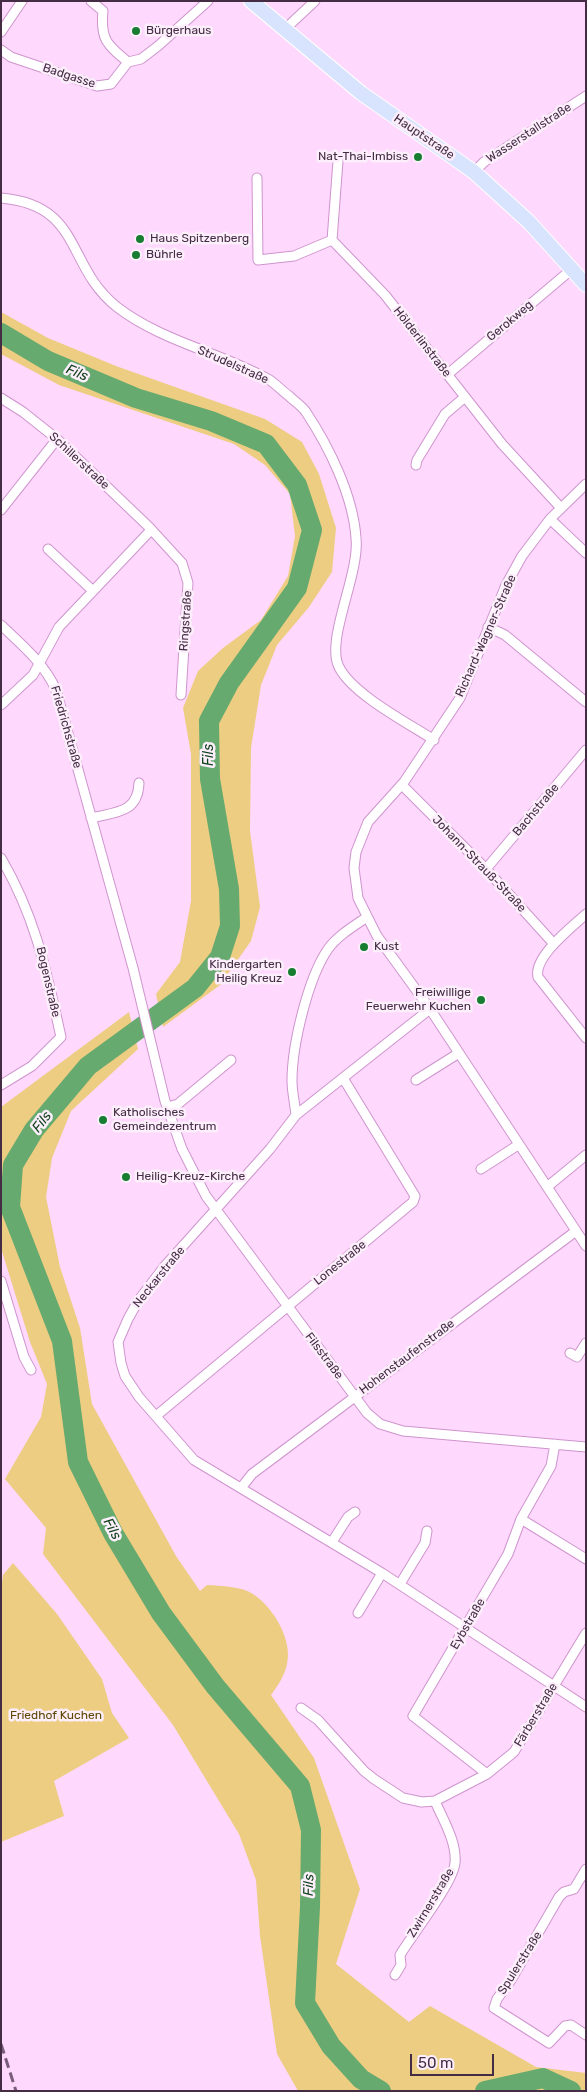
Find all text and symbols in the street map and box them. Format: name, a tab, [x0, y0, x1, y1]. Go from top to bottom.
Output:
place label: Bürgerhaus	[146, 24, 211, 38]
marker: Bürgerhaus	[130, 25, 142, 37]
street label: Badgasse	[41, 61, 97, 91]
street label: Wasserstallstraße	[484, 100, 574, 166]
street label: Hauptstraße	[391, 111, 457, 163]
place label: Nat-Thai-Imbiss	[318, 150, 408, 164]
marker: Nat-Thai-Imbiss	[412, 151, 424, 163]
place label: Haus Spitzenberg	[150, 232, 249, 246]
marker: Haus Spitzenberg	[134, 233, 146, 245]
place label: Bührle	[146, 248, 183, 262]
marker: Bührle	[130, 249, 142, 261]
street label: Gerokweg	[484, 298, 536, 344]
street label: Hölderlinstraße	[390, 304, 454, 380]
street label: Strudelstraße	[195, 343, 271, 387]
water label: Fils	[64, 361, 90, 385]
street label: Schillerstraße	[46, 429, 112, 493]
street label: Richard-Wagner-Straße	[453, 573, 519, 699]
street label: Ringstraße	[177, 590, 195, 652]
street label: Friedrichstraße	[47, 684, 85, 770]
water label: Fils	[201, 744, 217, 766]
street label: Bachstraße	[510, 781, 562, 839]
street label: Johann-Strauß-Straße	[429, 813, 529, 915]
place label: Kust	[374, 940, 399, 954]
marker: Kust	[358, 941, 370, 953]
street label: Bogenstraße	[33, 945, 63, 1019]
place label: Kindergarten Heilig Kreuz	[209, 958, 282, 986]
marker: Kindergarten Heilig Kreuz	[286, 966, 298, 978]
place label: Freiwillige Feuerwehr Kuchen	[366, 986, 471, 1014]
marker: Freiwillige Feuerwehr Kuchen	[475, 994, 487, 1006]
place label: Katholisches Gemeindezentrum	[113, 1106, 216, 1134]
water label: Fils	[29, 1108, 55, 1136]
marker: Katholisches Gemeindezentrum	[97, 1114, 109, 1126]
place label: Heilig-Kreuz-Kirche	[136, 1170, 245, 1184]
marker: Heilig-Kreuz-Kirche	[120, 1171, 132, 1183]
street label: Lonestraße	[311, 1238, 369, 1288]
street label: Neckarstraße	[130, 1243, 188, 1311]
street label: Hohenstaufenstraße	[357, 1316, 457, 1398]
street label: Filsstraße	[302, 1330, 346, 1382]
water label: Fils	[99, 1515, 125, 1543]
street label: Eybstraße	[448, 1596, 488, 1652]
street label: Färberstraße	[511, 1680, 561, 1750]
park label: Friedhof Kuchen	[10, 1709, 102, 1723]
street label: Zwirnerstraße	[405, 1866, 457, 1940]
water label: Fils	[300, 1874, 318, 1896]
street label: Spulerstraße	[495, 1929, 545, 1997]
scale bar	[412, 2044, 496, 2076]
text: 50 m	[418, 2054, 453, 2072]

